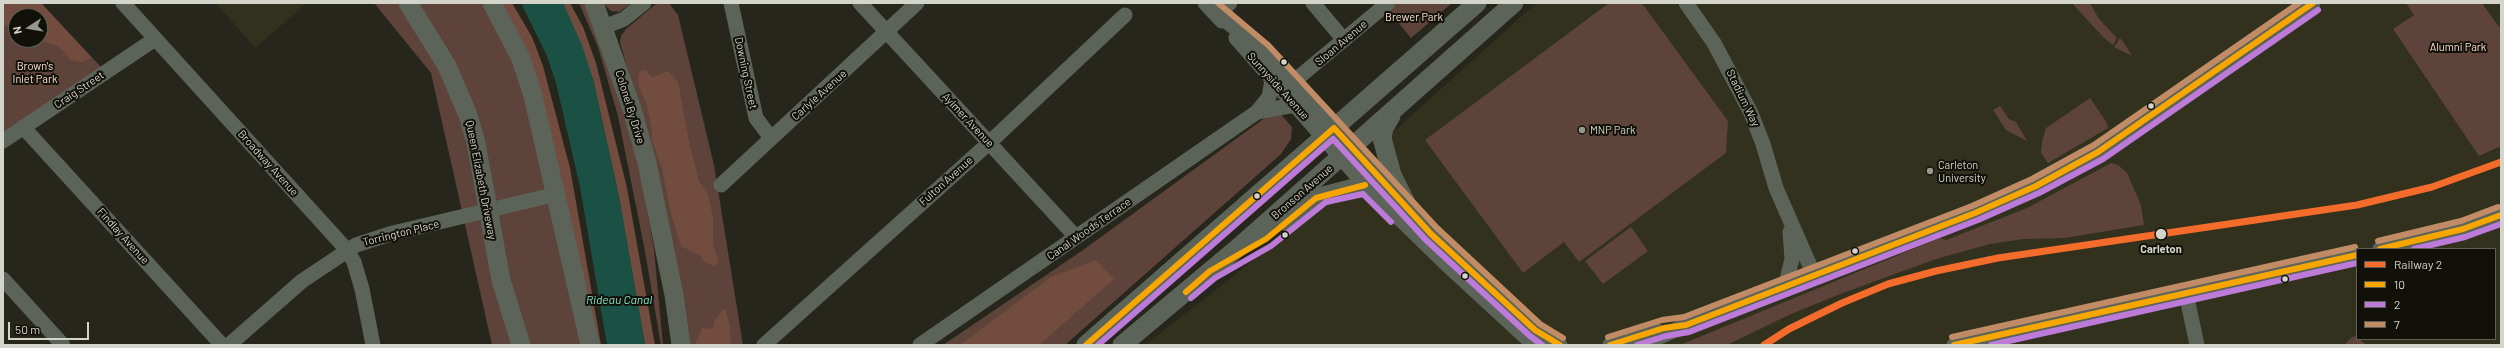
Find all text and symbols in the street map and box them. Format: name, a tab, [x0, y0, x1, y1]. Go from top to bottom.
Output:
north arrow	[8, 8, 48, 48]
park label: Brewer Park	[1385, 10, 1443, 24]
street label: Sloan Avenue	[1312, 17, 1370, 69]
text: N	[10, 25, 24, 35]
street label: Downing Street	[732, 36, 760, 110]
park label: Alumni Park	[2430, 40, 2486, 54]
street label: Sunnyside Avenue	[1244, 50, 1312, 122]
unlabelled marker	[1279, 57, 1289, 67]
park label: Brown's Inlet Park	[13, 59, 57, 85]
street label: Carlyle Avenue	[789, 67, 849, 123]
street label: Stadium Way	[1724, 67, 1762, 129]
street label: Craig Street	[52, 69, 106, 111]
street label: Colonel By Drive	[613, 69, 647, 145]
street label: Aylmer Avenue	[939, 90, 997, 150]
unlabelled marker	[2146, 101, 2156, 111]
street label: Queen Elizabeth Driveway	[463, 119, 499, 241]
place label: MNP Park	[1590, 123, 1635, 137]
marker: MNP Park	[1577, 125, 1587, 135]
street label: Broadway Avenue	[235, 127, 301, 199]
street label: Fulton Avenue	[917, 154, 975, 208]
place label: Carleton University	[1938, 158, 1986, 184]
street label: Bronson Avenue	[1269, 162, 1335, 222]
marker: Carleton University	[1925, 166, 1935, 176]
unlabelled marker	[1252, 191, 1262, 201]
street label: Canal Woods Terrace	[1044, 195, 1134, 263]
street label: Findlay Avenue	[94, 205, 152, 267]
street label: Torrington Place	[361, 217, 441, 249]
marker: Carleton	[2154, 227, 2168, 241]
unlabelled marker	[1280, 230, 1290, 240]
place label: Carleton	[2140, 242, 2182, 256]
unlabelled marker	[1850, 246, 1860, 256]
legend	[2356, 248, 2496, 340]
text: Railway 2	[2394, 257, 2442, 271]
unlabelled marker	[1460, 271, 1470, 281]
unlabelled marker	[2280, 274, 2290, 284]
text: 10	[2394, 277, 2405, 291]
water label: Rideau Canal	[586, 293, 652, 307]
text: 2	[2394, 297, 2400, 311]
scale bar	[10, 314, 91, 340]
text: 7	[2394, 317, 2400, 331]
text: 50 m	[15, 322, 40, 336]

